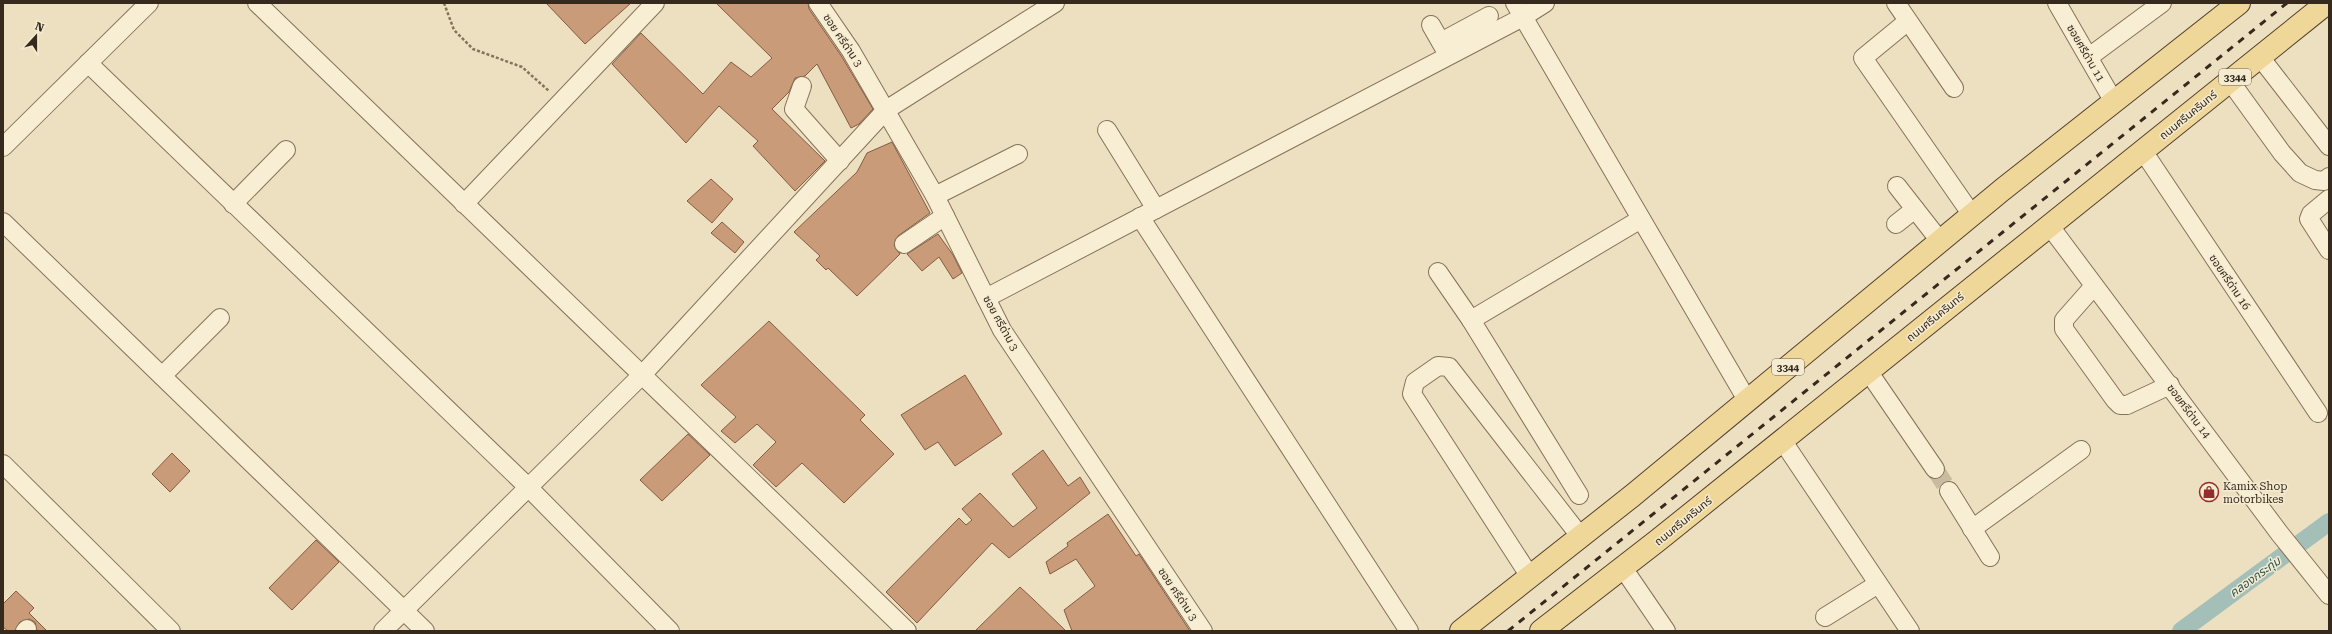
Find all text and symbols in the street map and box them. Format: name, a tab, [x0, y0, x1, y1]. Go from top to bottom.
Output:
street label: ซอย ศรีด่าน 3	[820, 11, 865, 69]
north arrow	[16, 16, 56, 56]
text: N	[33, 20, 46, 35]
street label: ซอยศรีด่าน 11	[2064, 22, 2107, 84]
road number: 3344	[2219, 69, 2251, 85]
street label: ถนนศรีนครินทร์	[2157, 88, 2220, 142]
street label: ซอยศรีด่าน 16	[2206, 252, 2253, 313]
street label: ถนนศรีนครินทร์	[1904, 290, 1967, 344]
street label: ซอย ศรีด่าน 3	[980, 293, 1021, 353]
road number: 3344	[1772, 359, 1804, 375]
street label: ซอยศรีด่าน 14	[2164, 382, 2214, 442]
place label: Kamix Shop motorbikes	[2223, 480, 2287, 506]
shop icon: Kamix Shop motorbikes	[2198, 481, 2220, 503]
street label: ถนนศรีนครินทร์	[1652, 494, 1715, 548]
water label: คลองกระทุ่ม	[2227, 553, 2285, 601]
street label: ซอย ศรีด่าน 3	[1155, 565, 1200, 623]

